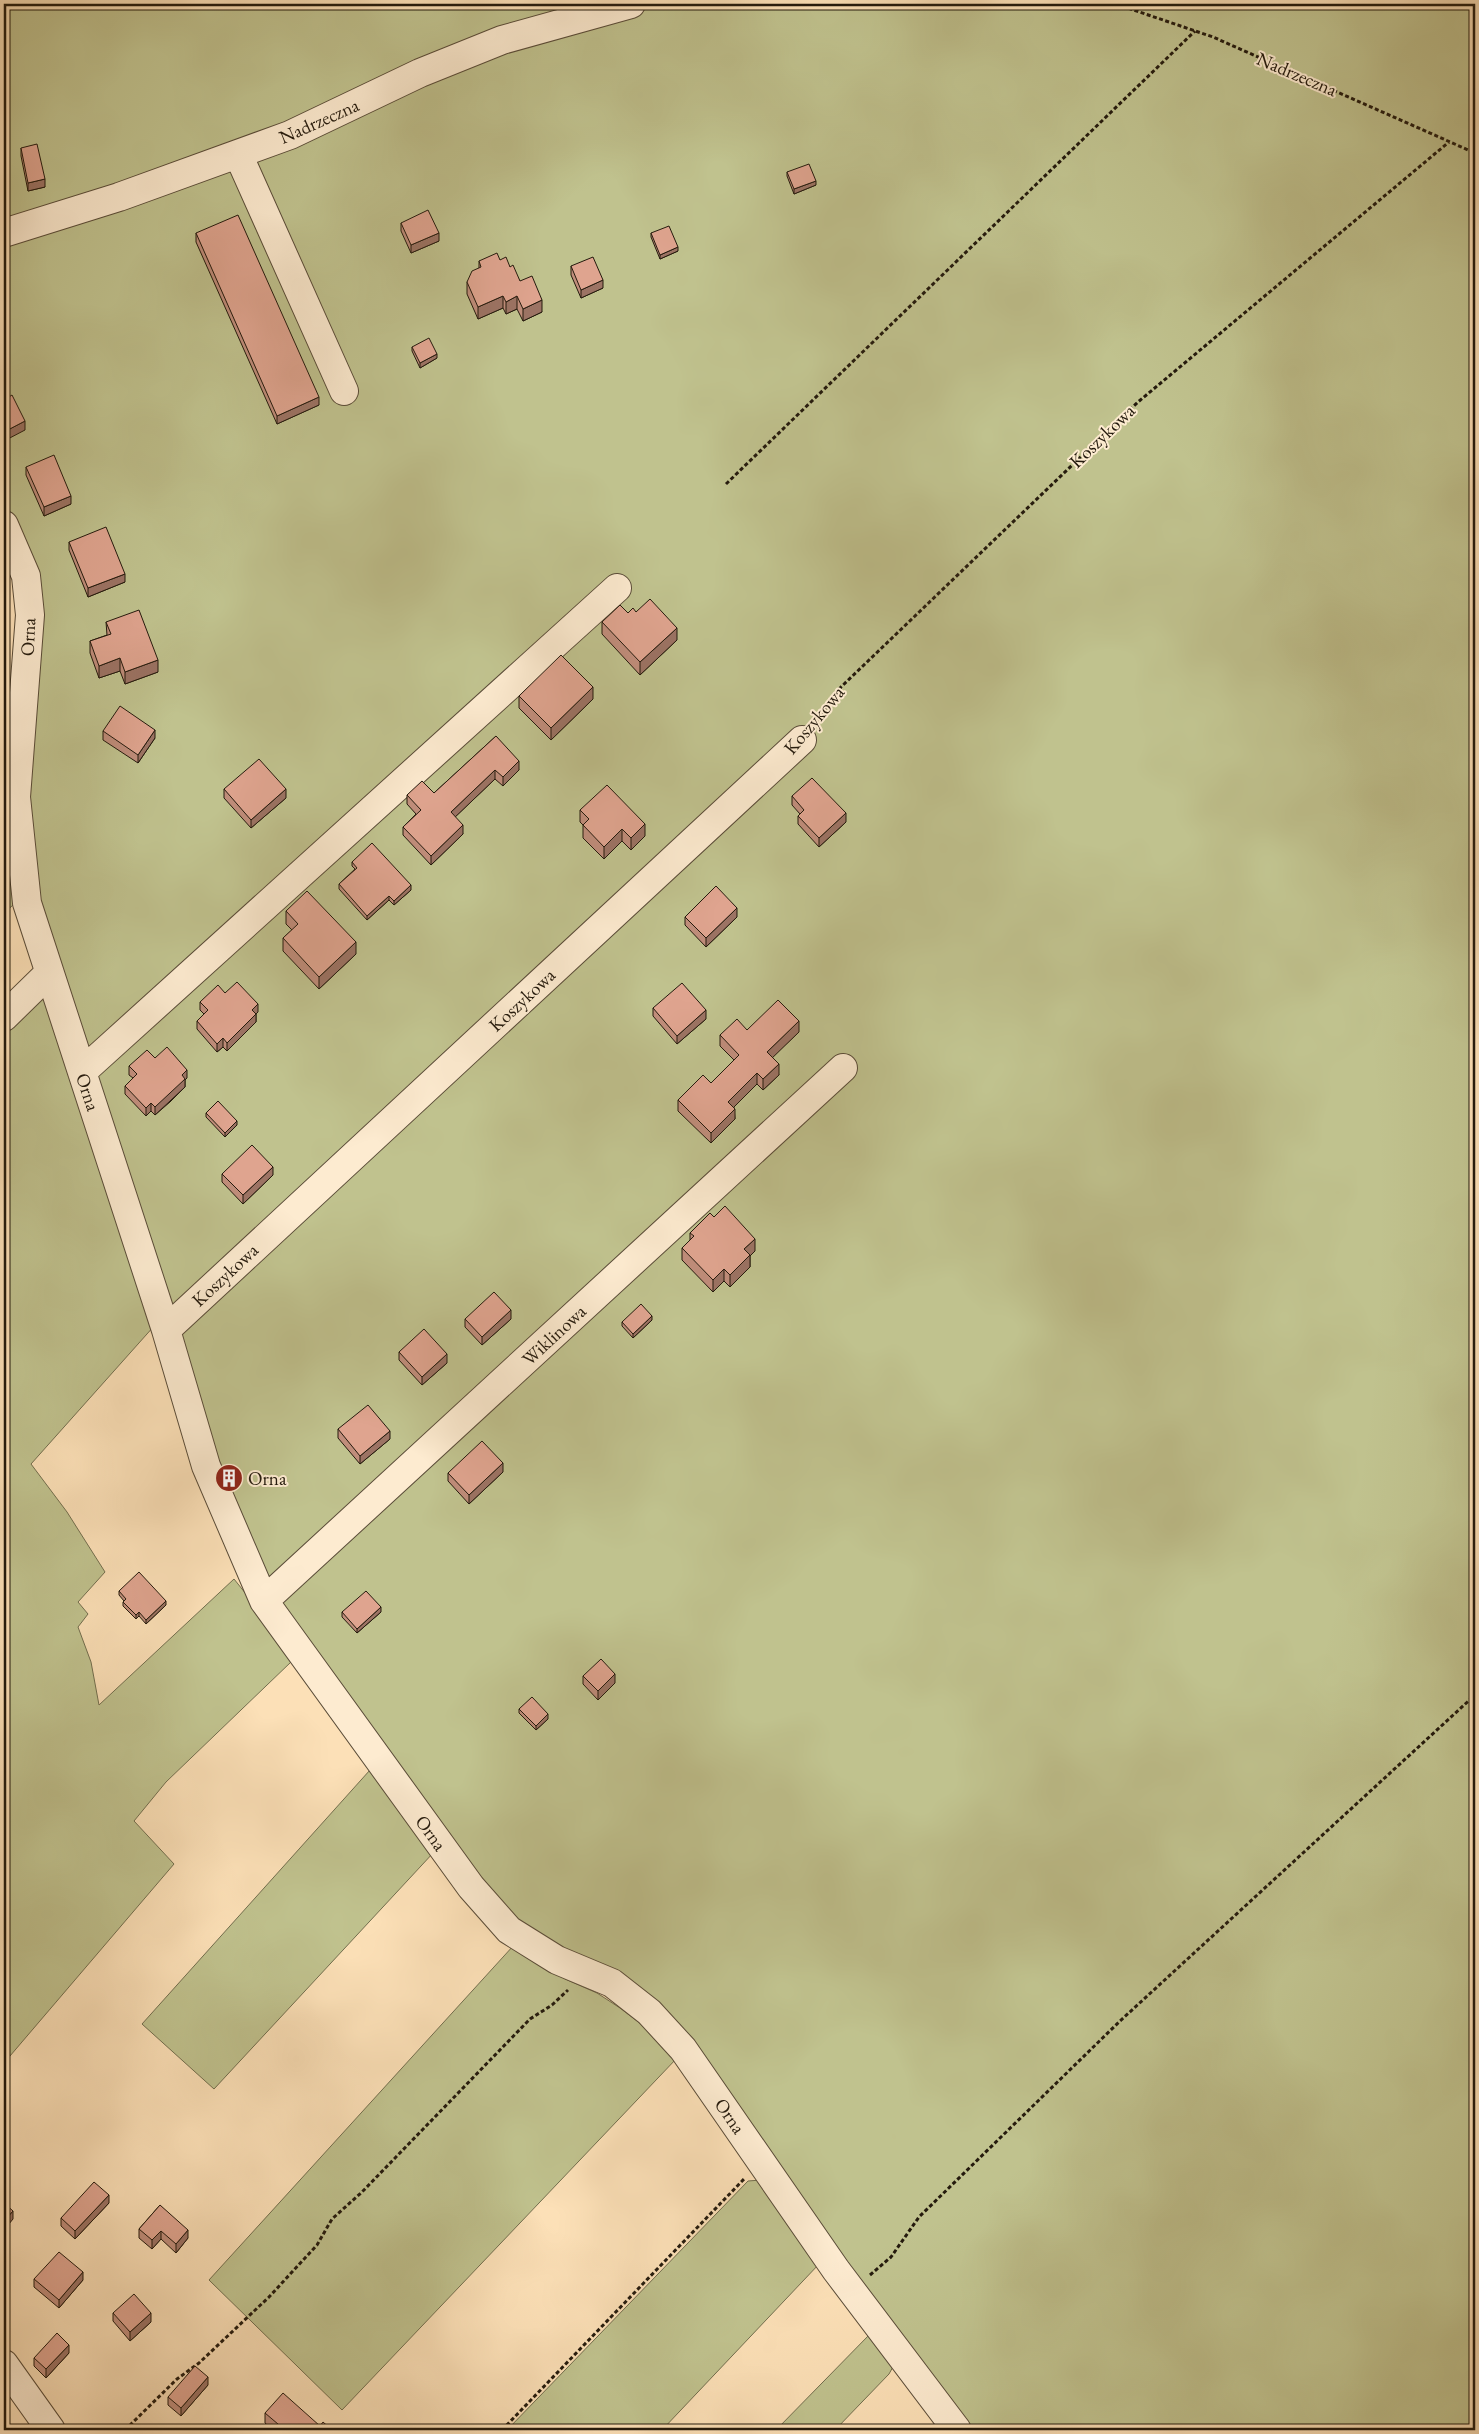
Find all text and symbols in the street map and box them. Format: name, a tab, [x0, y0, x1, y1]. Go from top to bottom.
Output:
street label: Nadrzeczna	[1253, 46, 1341, 102]
street label: Nadrzeczna	[275, 92, 363, 150]
street label: Koszykowa	[1064, 398, 1141, 474]
street label: Orna	[15, 617, 42, 657]
street label: Koszykowa	[778, 680, 850, 760]
street label: Koszykowa	[483, 963, 561, 1037]
street label: Orna	[70, 1070, 106, 1115]
street label: Koszykowa	[186, 1238, 264, 1312]
street label: Wiklinowa	[516, 1299, 592, 1371]
building icon: Orna	[214, 1463, 244, 1493]
place label: Orna	[248, 1466, 287, 1491]
street label: Orna	[410, 1810, 453, 1856]
street label: Orna	[709, 2093, 752, 2139]

